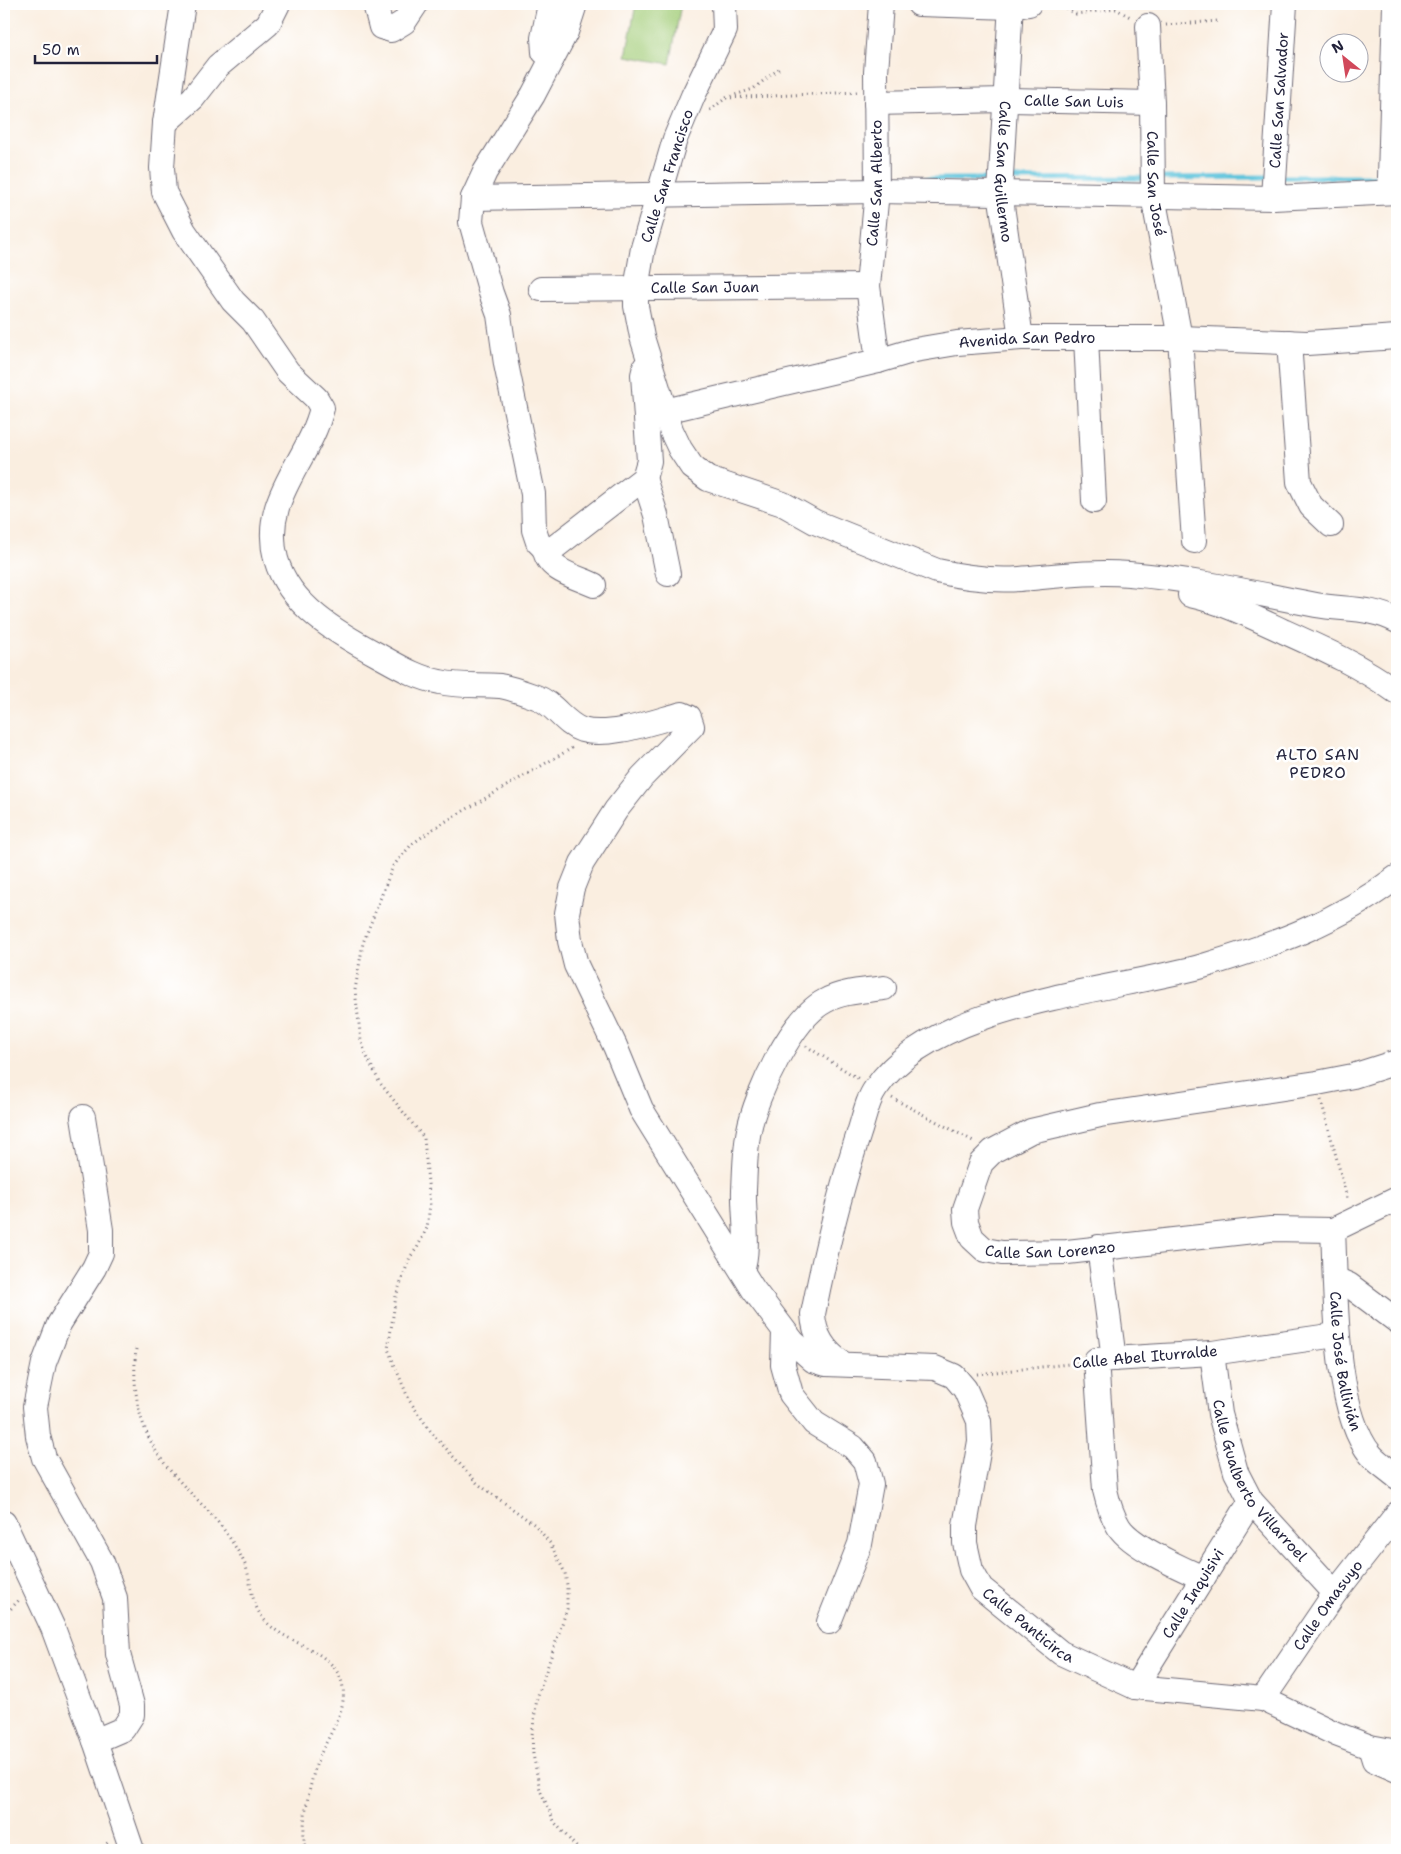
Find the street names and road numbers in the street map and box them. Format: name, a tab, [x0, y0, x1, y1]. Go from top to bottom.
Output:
street label: Calle San Salvador	[1265, 31, 1293, 169]
street label: Calle San Luis	[1024, 90, 1124, 112]
street label: Calle San Guillermo	[990, 100, 1017, 244]
street label: Calle San Francisco	[636, 107, 698, 245]
street label: Calle San Alberto	[862, 120, 887, 247]
street label: Calle San José	[1142, 131, 1170, 238]
street label: Calle San Juan	[651, 277, 759, 298]
street label: Avenida San Pedro	[958, 328, 1095, 353]
street label: Calle San Lorenzo	[983, 1237, 1116, 1263]
street label: Calle José Ballivián	[1325, 1291, 1366, 1434]
street label: Calle Abel Iturralde	[1072, 1341, 1218, 1373]
street label: Calle Gualberto Villarroel	[1208, 1398, 1312, 1566]
street label: Calle Inquisivi	[1158, 1545, 1229, 1643]
street label: Calle Omasuyo	[1289, 1556, 1367, 1655]
street label: Calle Panticirca	[978, 1583, 1078, 1668]

